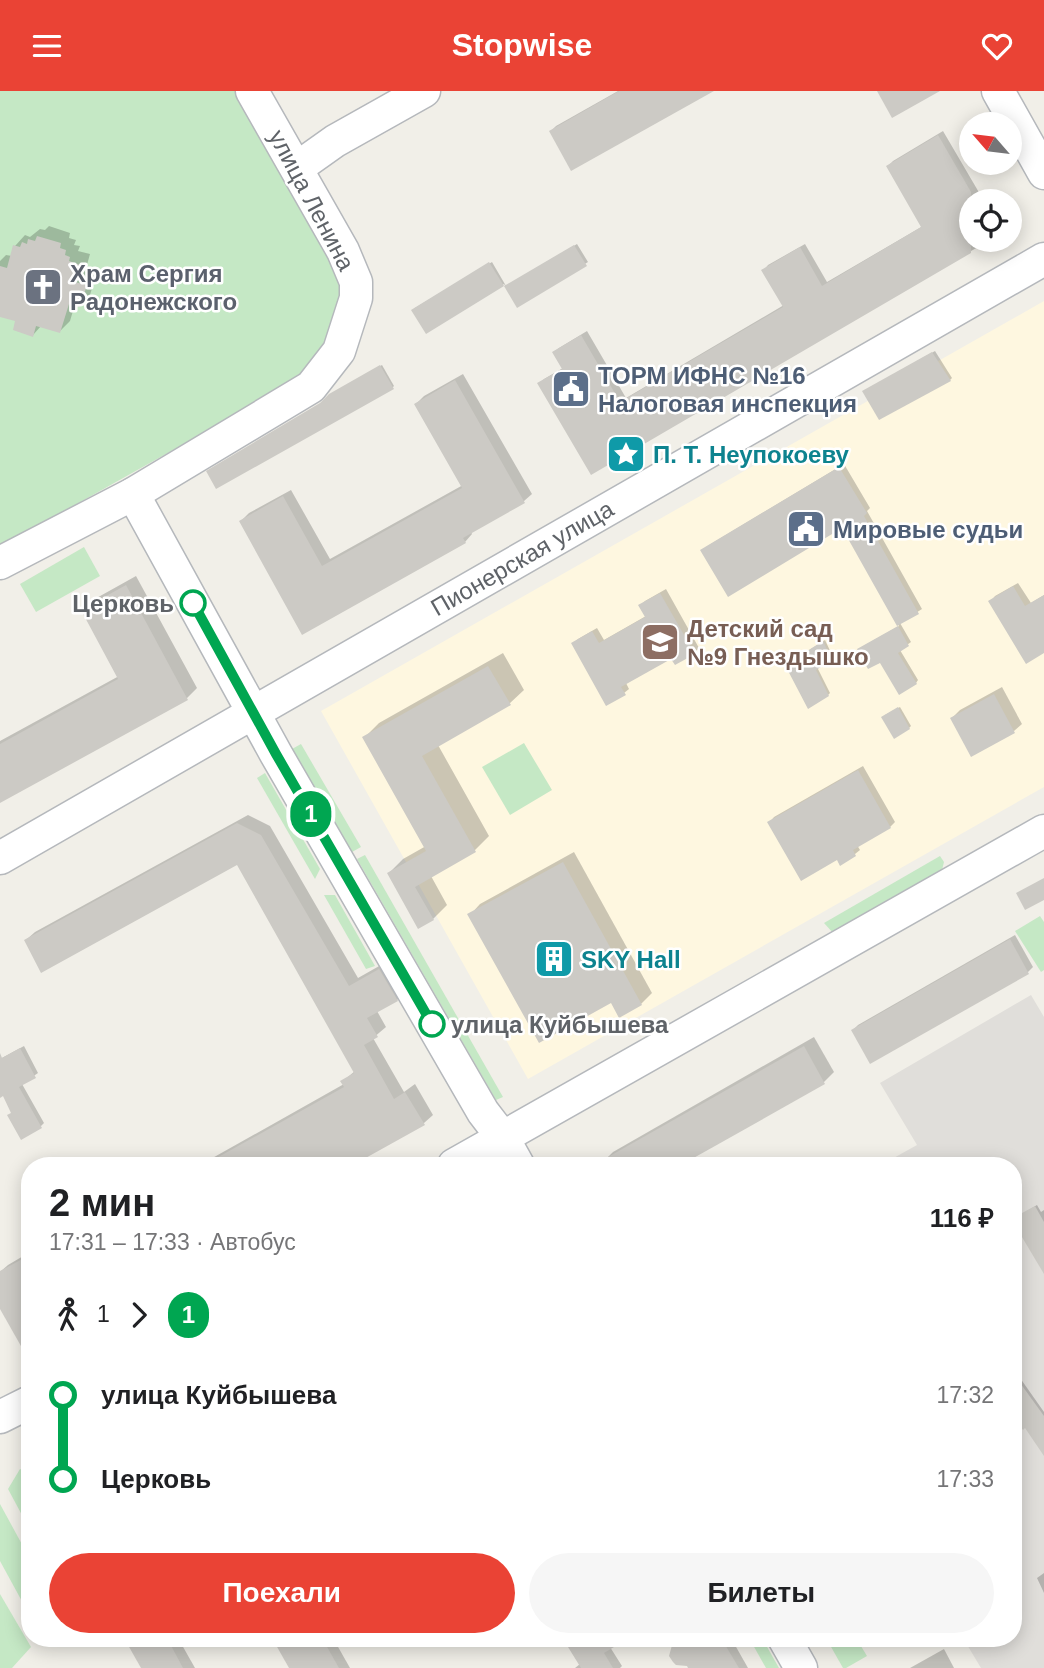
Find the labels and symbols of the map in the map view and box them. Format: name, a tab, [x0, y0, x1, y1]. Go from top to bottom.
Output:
north arrow	[959, 112, 1022, 175]
street label: улица Ленина	[264, 125, 361, 275]
place label: Храм Сергия Радонежского	[70, 260, 237, 315]
church icon: Храм Сергия Радонежского	[22, 266, 64, 308]
place label: ТОРМ ИФНС №16 Налоговая инспекция	[598, 362, 857, 417]
public building icon: ТОРМ ИФНС №16 Налоговая инспекция	[550, 368, 592, 410]
place icon: П. Т. Неупокоеву	[605, 433, 647, 475]
place label: П. Т. Неупокоеву	[653, 441, 850, 468]
street label: Пионерская улица	[426, 494, 619, 621]
public building icon: Мировые судьи	[785, 508, 827, 550]
place label: Мировые судьи	[833, 516, 1023, 543]
place label: Церковь	[72, 590, 174, 617]
marker: Церковь	[180, 590, 206, 616]
place label: Детский сад №9 Гнездышко	[687, 615, 869, 670]
school or university icon: Детский сад №9 Гнездышко	[639, 621, 681, 663]
line badge: 1	[288, 791, 334, 837]
building icon: SKY Hall	[533, 938, 575, 980]
place label: SKY Hall	[581, 946, 681, 973]
marker: улица Куйбышева	[419, 1011, 445, 1037]
place label: улица Куйбышева	[451, 1011, 669, 1038]

